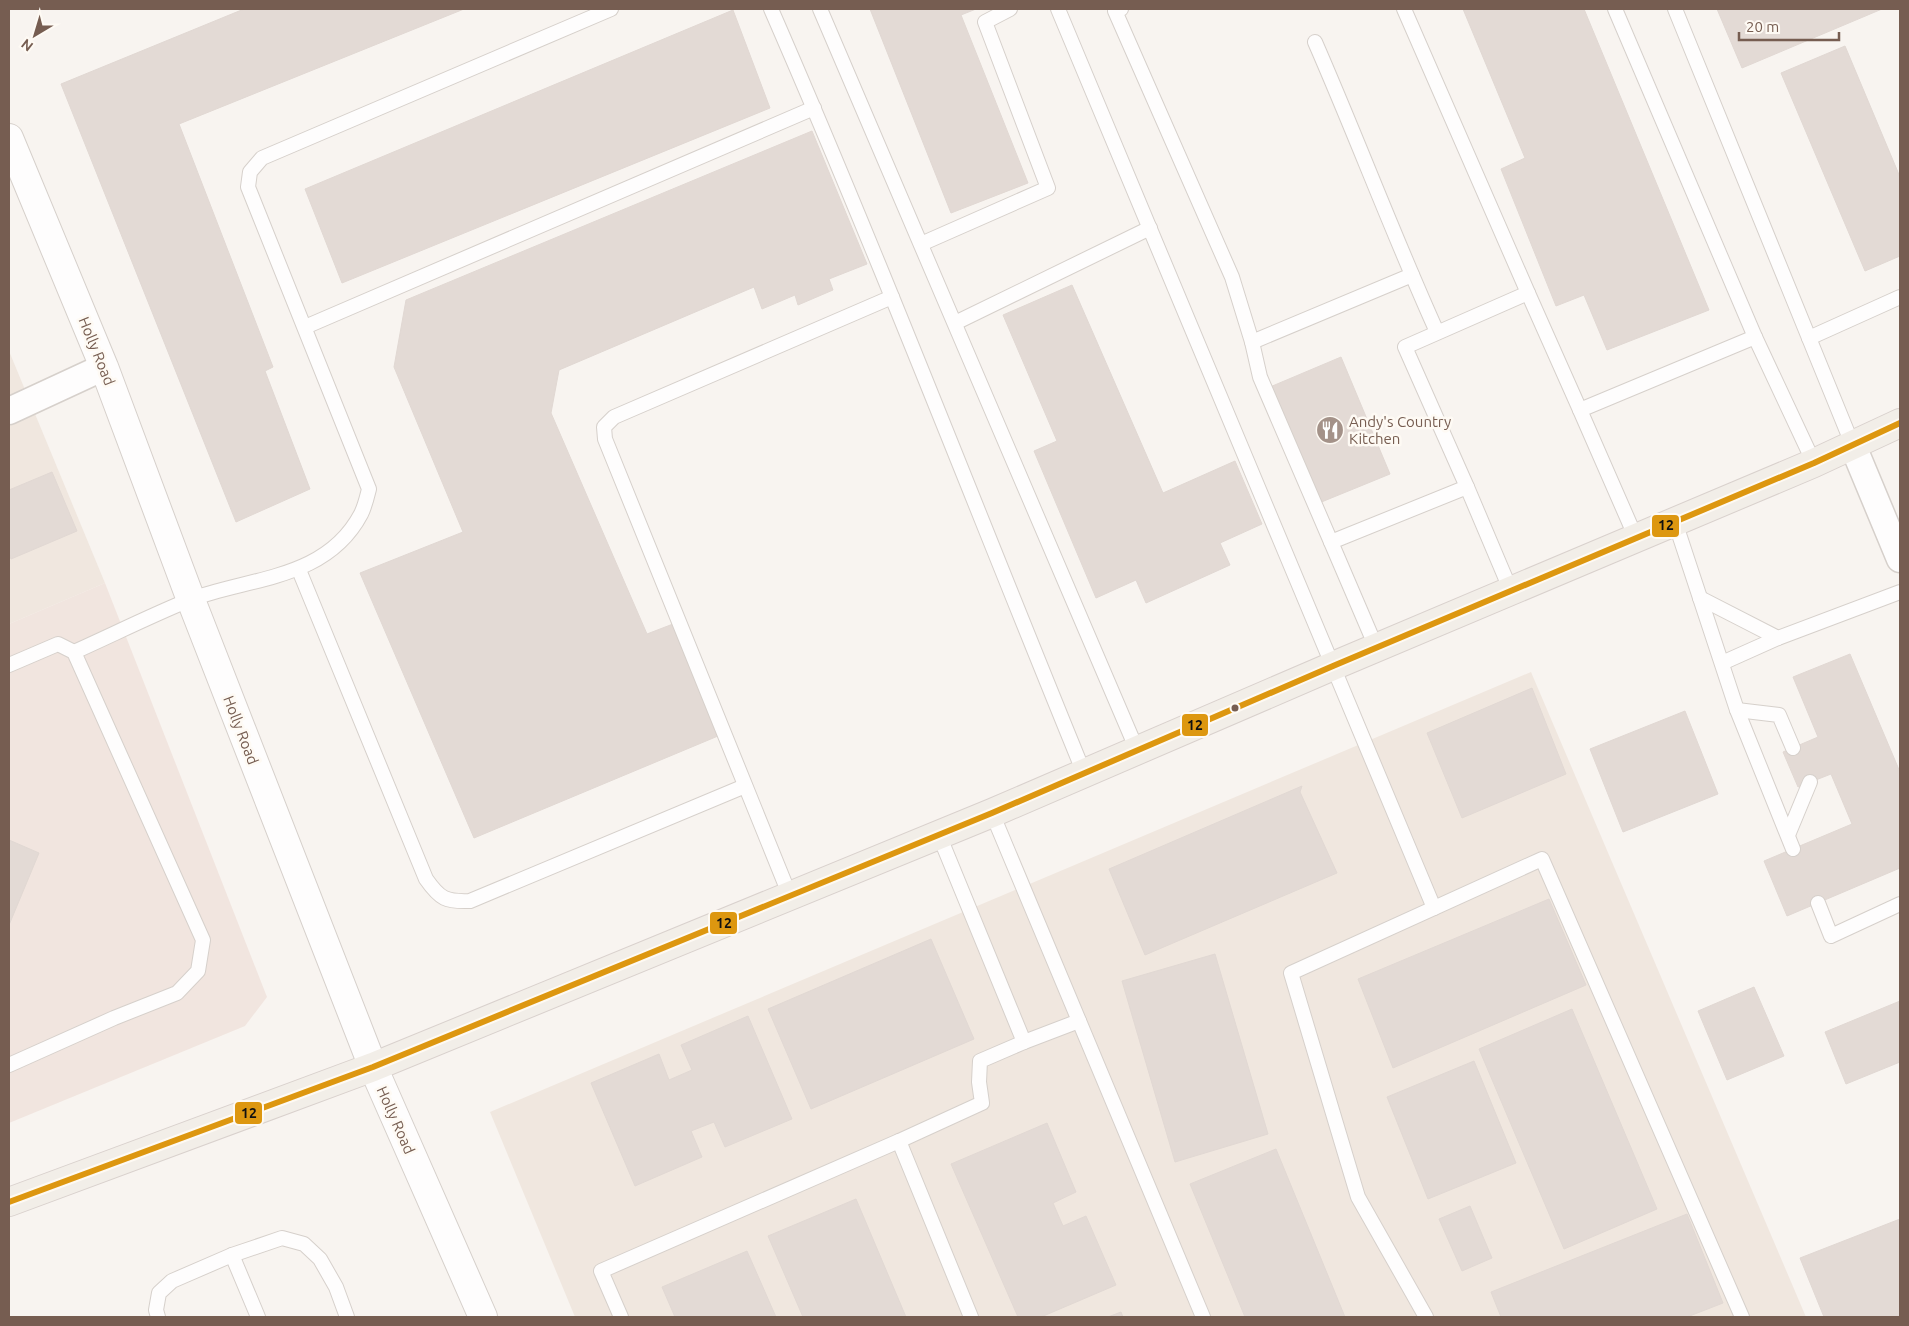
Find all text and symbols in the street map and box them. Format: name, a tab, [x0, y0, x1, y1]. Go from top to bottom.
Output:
north arrow	[10, 10, 60, 60]
scale bar	[1739, 10, 1839, 42]
text: 20 m	[1746, 18, 1779, 35]
text: N	[18, 36, 36, 55]
street label: Holly Road	[76, 314, 118, 388]
place label: Andy's Country Kitchen	[1349, 413, 1451, 447]
restaurant icon: Andy's Country Kitchen	[1315, 415, 1345, 445]
line badge: 12	[1651, 514, 1680, 538]
text: 12	[1658, 517, 1674, 533]
street label: Holly Road	[220, 693, 262, 767]
unlabelled marker	[1230, 703, 1240, 713]
line badge: 12	[1181, 713, 1209, 737]
text: 12	[1187, 717, 1203, 733]
line badge: 12	[709, 911, 738, 935]
text: 12	[716, 915, 732, 931]
street label: Holly Road	[374, 1084, 418, 1156]
line badge: 12	[234, 1101, 263, 1125]
text: 12	[241, 1105, 257, 1121]

